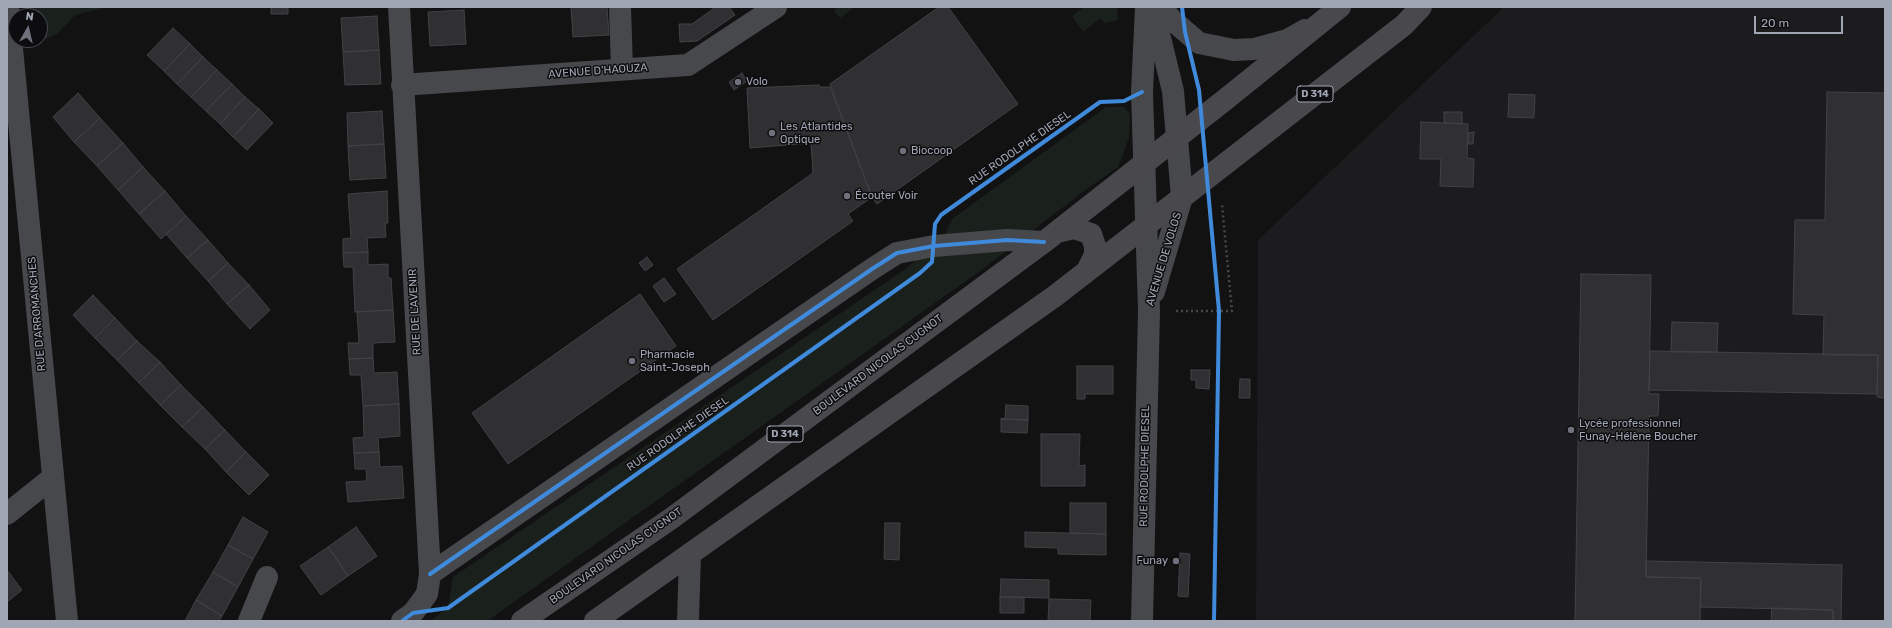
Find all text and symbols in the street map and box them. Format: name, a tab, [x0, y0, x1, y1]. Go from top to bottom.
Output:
north arrow	[8, 8, 48, 48]
scale bar	[1756, 8, 1845, 34]
text: N	[25, 10, 34, 24]
text: 20 m	[1761, 16, 1789, 30]
street label: AVENUE D'HAOUZA	[548, 61, 648, 81]
place label: Volo	[746, 75, 768, 89]
marker: Volo	[733, 77, 743, 87]
road number: D 314	[1297, 86, 1333, 102]
street label: RUE RODOLPHE DIESEL	[967, 108, 1073, 188]
place label: Les Atlantides Optique	[780, 120, 853, 146]
marker: Les Atlantides Optique	[767, 128, 777, 138]
place label: Biocoop	[911, 144, 953, 158]
marker: Biocoop	[898, 146, 908, 156]
place label: Écouter Voir	[855, 189, 918, 203]
marker: Écouter Voir	[842, 191, 852, 201]
street label: AVENUE DE VOLOS	[1143, 211, 1185, 307]
street label: RUE D'ARROMANCHES	[25, 256, 49, 372]
street label: RUE DE L'AVENIR	[406, 268, 424, 356]
street label: BOULEVARD NICOLAS CUGNOT	[811, 312, 945, 418]
place label: Pharmacie Saint-Joseph	[640, 348, 710, 374]
marker: Pharmacie Saint-Joseph	[627, 356, 637, 366]
street label: RUE RODOLPHE DIESEL	[625, 394, 731, 474]
street label: RUE RODOLPHE DIESEL	[1137, 405, 1153, 527]
place label: Lycée professionnel Funay-Hélène Boucher	[1579, 417, 1697, 443]
marker: Lycée professionnel Funay-Hélène Boucher	[1566, 425, 1576, 435]
road number: D 314	[767, 426, 803, 442]
street label: BOULEVARD NICOLAS CUGNOT	[547, 505, 685, 607]
place label: Funay	[1136, 554, 1168, 568]
marker: Funay	[1171, 556, 1181, 566]

